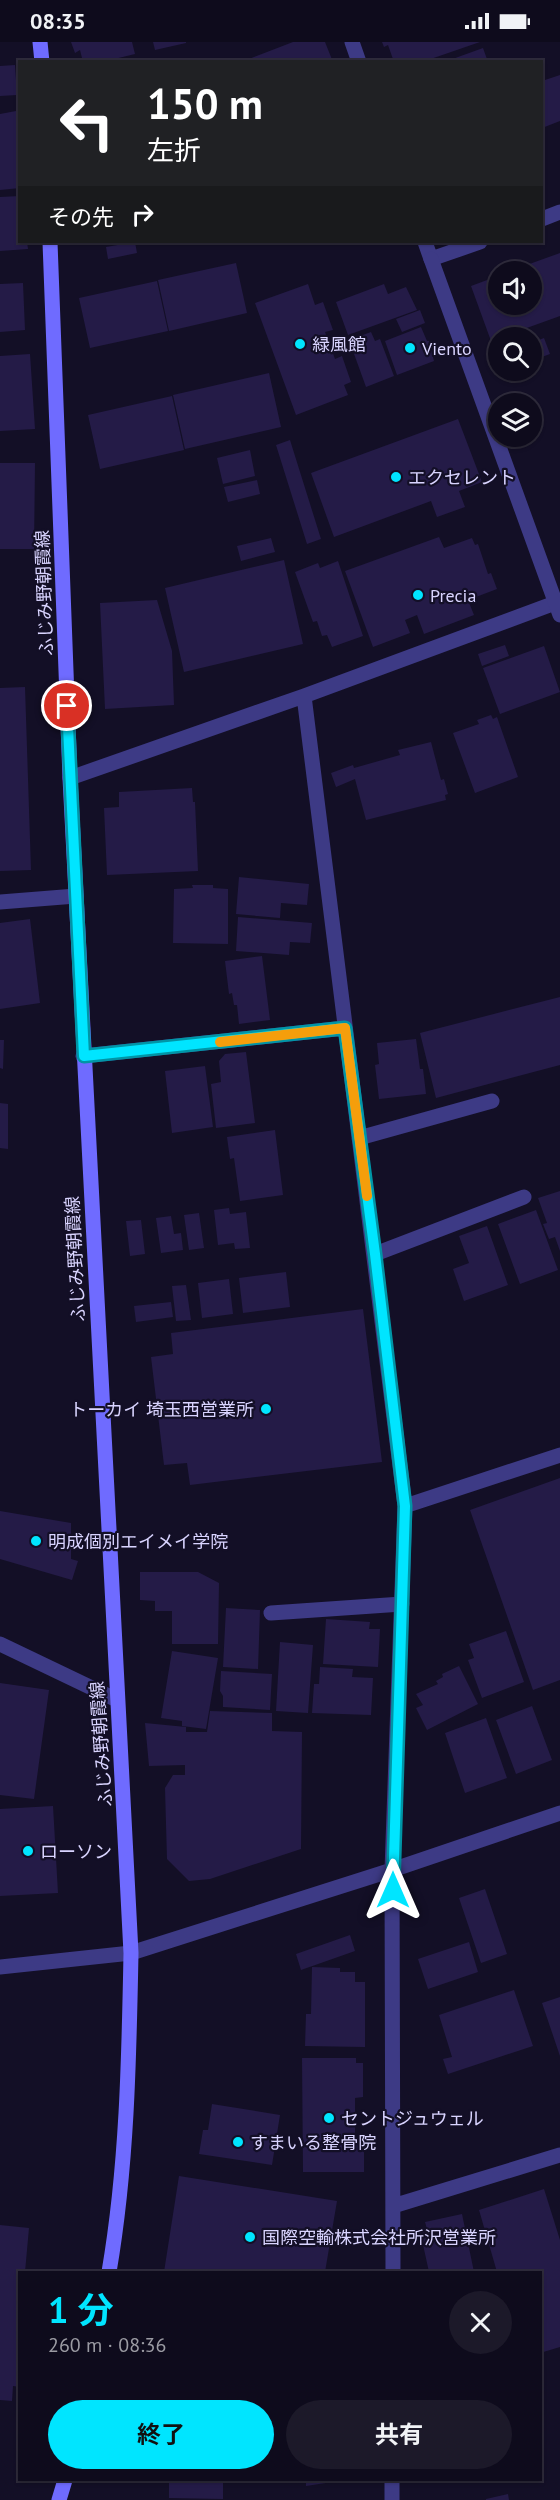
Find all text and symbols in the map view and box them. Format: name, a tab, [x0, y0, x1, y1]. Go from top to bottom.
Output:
text: 08:35	[30, 7, 86, 35]
text: 150 m	[147, 76, 263, 131]
icon: left	[48, 84, 126, 162]
text: 左折	[147, 133, 201, 167]
icon: right	[126, 198, 159, 231]
text: その先	[48, 203, 114, 231]
map controls	[488, 261, 542, 447]
button: sound	[488, 261, 542, 315]
button: search	[488, 327, 542, 381]
place label: 緑風館	[312, 333, 366, 356]
marker: 緑風館	[293, 337, 307, 351]
place label: Viento	[421, 337, 472, 360]
marker: Viento	[403, 341, 417, 355]
button: layers	[488, 393, 542, 447]
place label: エクセレント	[408, 466, 516, 489]
marker: エクセレント	[389, 470, 403, 484]
street label: ふじみ野朝霞線	[30, 530, 58, 656]
place label: Precia	[430, 584, 476, 607]
marker: Precia	[411, 588, 425, 602]
pin	[41, 680, 92, 731]
icon: arrive	[50, 689, 83, 722]
street label: ふじみ野朝霞線	[60, 1195, 90, 1323]
place label: トーカイ 埼玉西営業所	[69, 1398, 254, 1421]
marker: トーカイ 埼玉西営業所	[259, 1402, 273, 1416]
place label: 明成個別エイメイ学院	[48, 1530, 228, 1553]
marker: 明成個別エイメイ学院	[29, 1534, 43, 1548]
street label: ふじみ野朝霞線	[85, 1680, 117, 1808]
place label: ローソン	[40, 1840, 112, 1863]
marker: ローソン	[21, 1844, 35, 1858]
position arrow	[361, 1858, 425, 1922]
place label: セントジュウェル	[341, 2107, 484, 2130]
marker: セントジュウェル	[322, 2111, 336, 2125]
place label: すまいる整骨院	[250, 2131, 376, 2154]
marker: すまいる整骨院	[231, 2135, 245, 2149]
place label: 国際空輸株式会社所沢営業所	[262, 2226, 496, 2249]
marker: 国際空輸株式会社所沢営業所	[243, 2230, 257, 2244]
text: 1 分	[48, 2286, 114, 2333]
button: close	[449, 2291, 512, 2354]
text: 260 m · 08:36	[48, 2332, 166, 2358]
button: 終了	[48, 2400, 274, 2469]
button: 共有	[286, 2400, 512, 2469]

